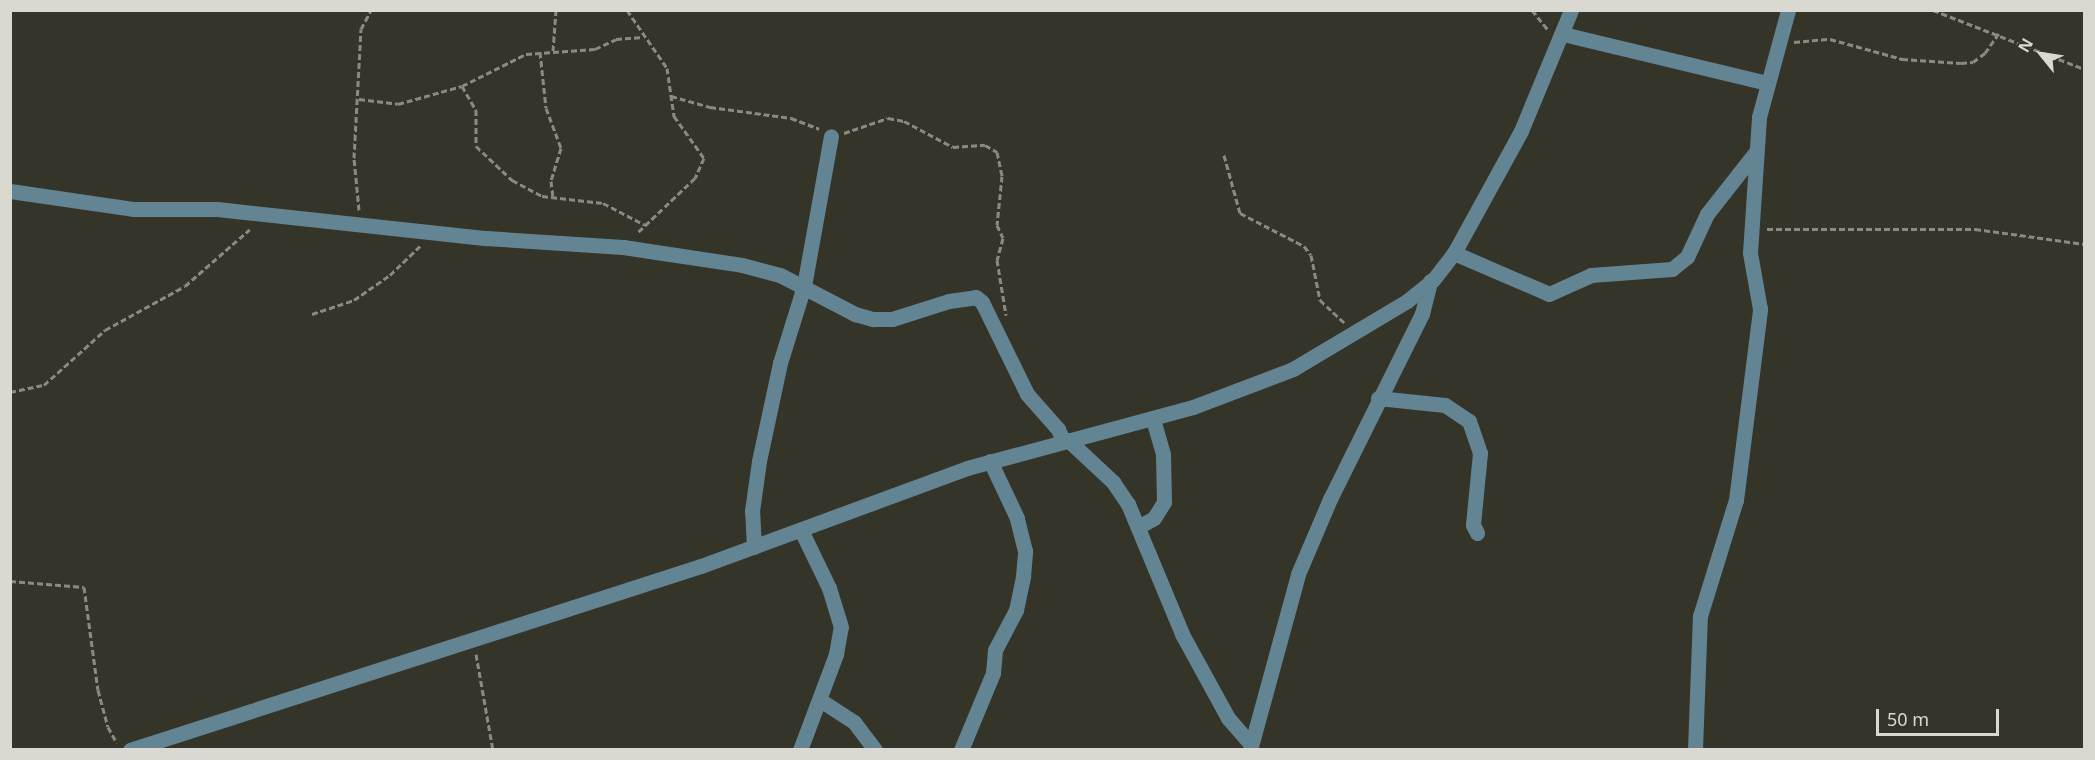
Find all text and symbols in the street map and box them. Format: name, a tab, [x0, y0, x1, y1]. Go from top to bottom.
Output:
north arrow	[2011, 24, 2071, 84]
text: N	[2013, 34, 2038, 56]
scale bar	[1879, 697, 2002, 735]
text: 50 m	[1887, 707, 1929, 731]

